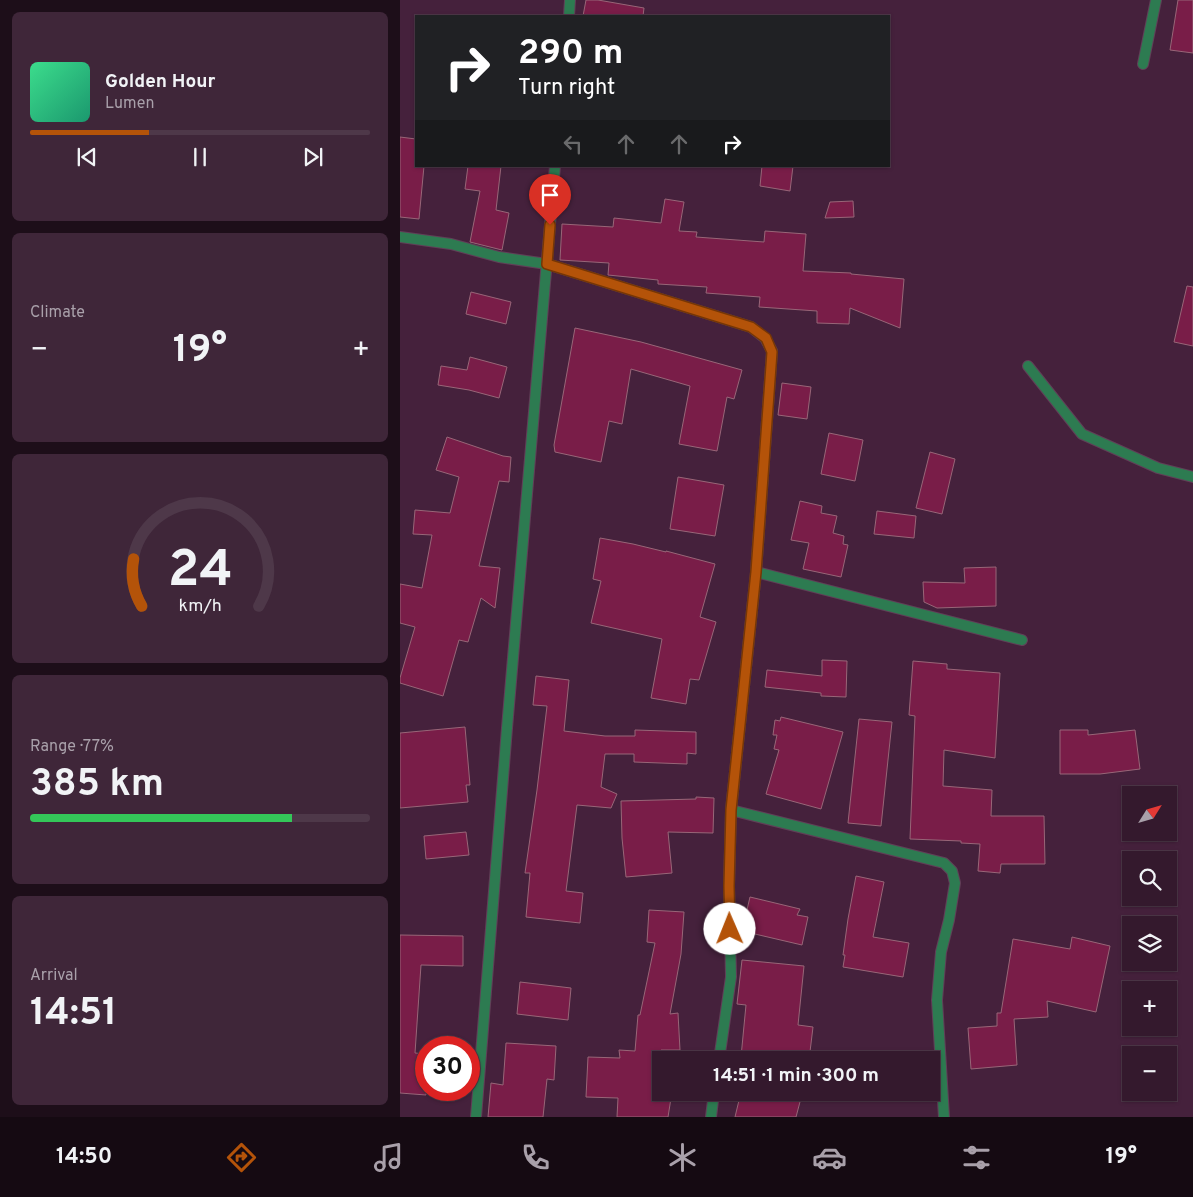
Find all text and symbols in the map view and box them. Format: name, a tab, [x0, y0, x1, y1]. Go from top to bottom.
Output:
text: 290 m	[518, 32, 623, 76]
icon: right	[435, 35, 500, 100]
text: Golden Hour	[105, 70, 216, 94]
text: Turn right	[518, 75, 615, 102]
text: Lumen	[105, 94, 155, 114]
icon: left	[559, 130, 587, 158]
icon: ahead	[612, 130, 640, 158]
icon: ahead	[665, 130, 693, 158]
icon: right	[718, 130, 746, 158]
icon: previous	[73, 143, 101, 171]
icon: pause	[186, 143, 214, 171]
icon: next	[299, 143, 327, 171]
pin	[529, 174, 571, 225]
icon: arrive	[536, 181, 564, 209]
text: Climate	[30, 303, 85, 323]
text: 19°	[173, 327, 227, 376]
text: −	[30, 333, 48, 369]
text: +	[352, 333, 370, 369]
text: 24	[167, 539, 233, 605]
text: km/h	[178, 595, 222, 618]
text: Range · 77%	[30, 737, 114, 757]
text: 385 km	[30, 761, 164, 810]
north arrow	[1122, 786, 1178, 841]
map controls	[1122, 786, 1177, 1101]
button: search	[1122, 851, 1177, 906]
position arrow	[703, 902, 755, 954]
button: layers	[1122, 916, 1177, 971]
text: Arrival	[30, 966, 78, 986]
button: +	[1122, 981, 1177, 1036]
text: 14:51	[30, 990, 117, 1039]
speed limit sign: 30	[415, 1036, 480, 1101]
button: −	[1122, 1046, 1177, 1101]
text: 14:51 · 1 min · 300 m	[713, 1064, 879, 1088]
icon: directions	[224, 1140, 259, 1175]
icon: music	[371, 1140, 406, 1175]
icon: phone	[518, 1140, 553, 1175]
icon: climate	[665, 1140, 700, 1175]
icon: car	[812, 1140, 847, 1175]
icon: filters	[959, 1140, 994, 1175]
text: 14:50	[56, 1144, 112, 1171]
text: 19°	[1105, 1144, 1137, 1171]

